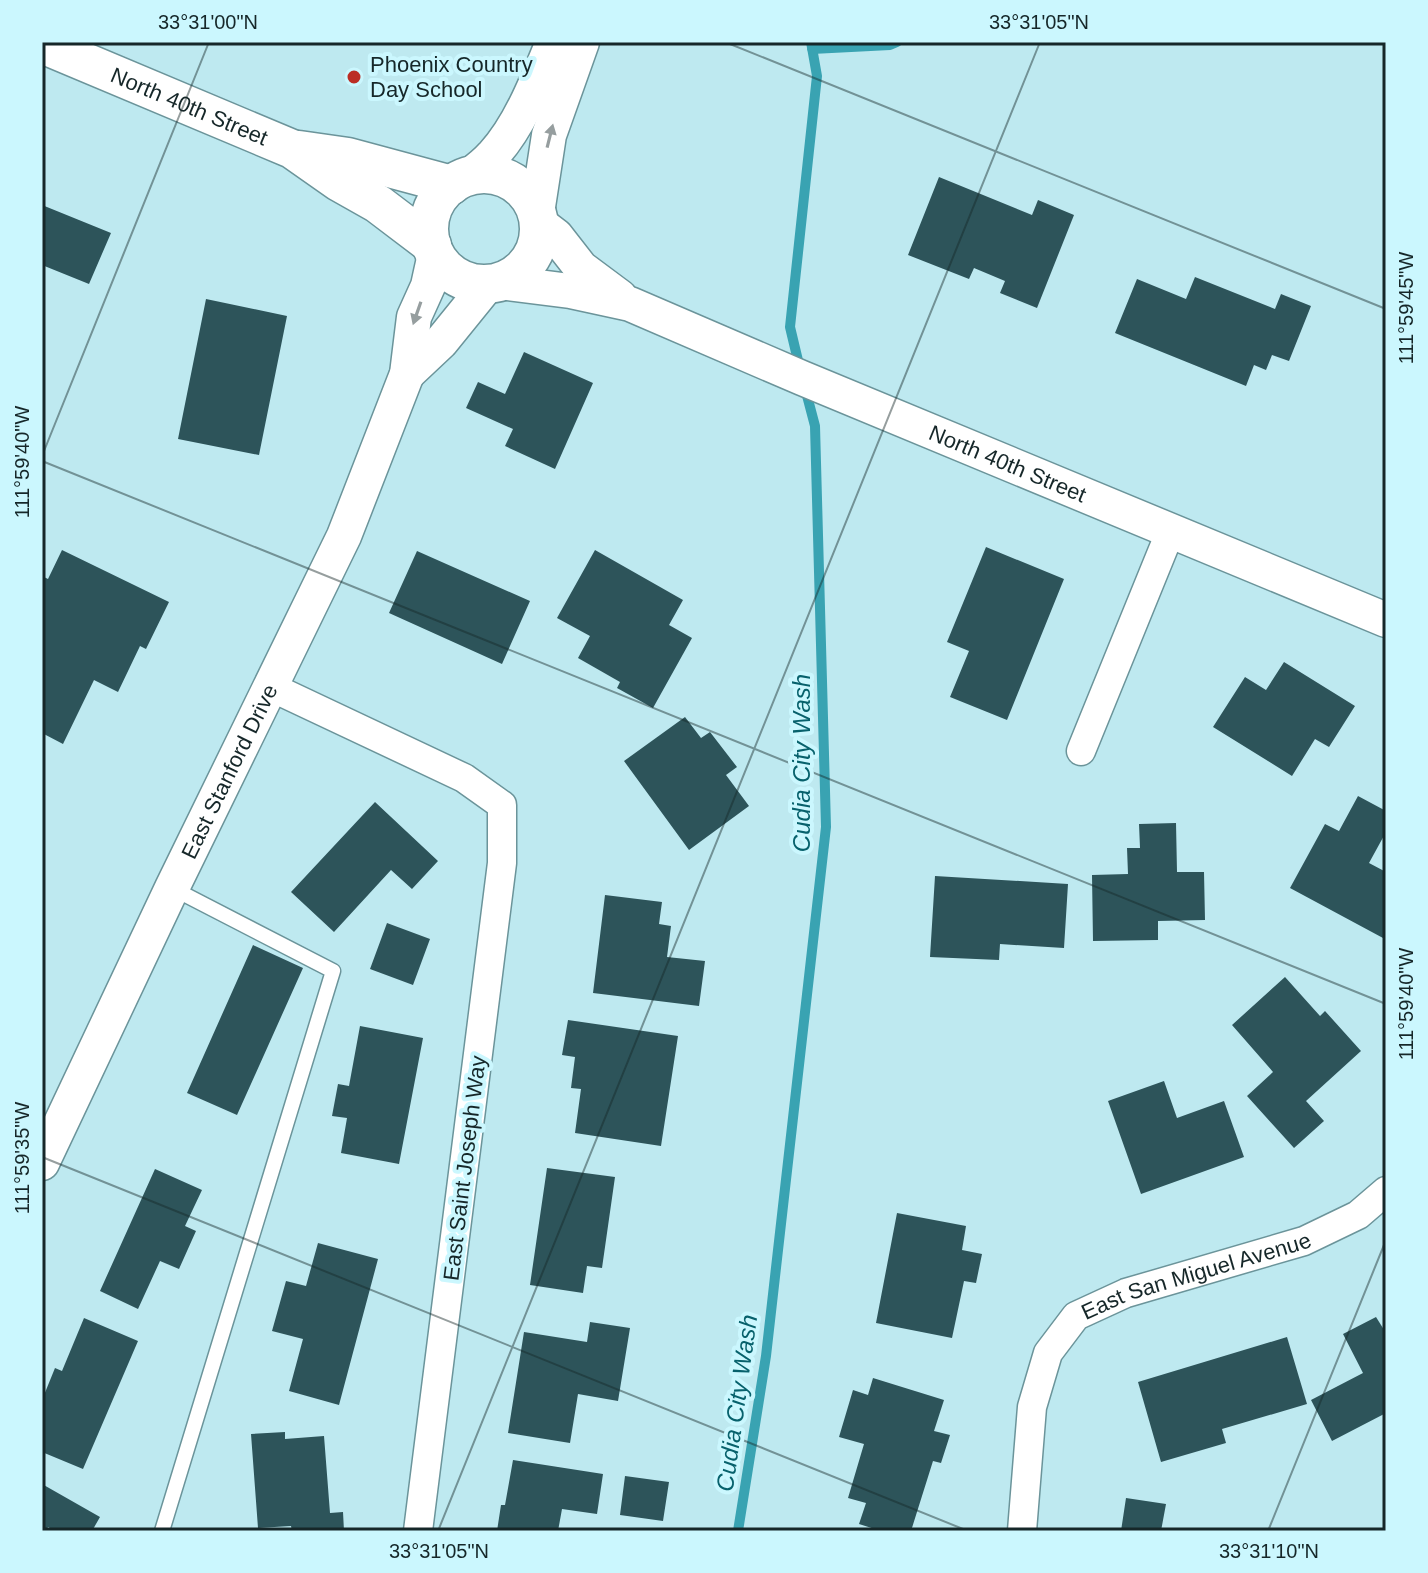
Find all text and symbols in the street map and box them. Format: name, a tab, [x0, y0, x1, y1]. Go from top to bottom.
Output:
text: 33°31'00"N	[158, 11, 258, 33]
text: 33°31'05"N	[989, 11, 1089, 33]
place label: Phoenix Country Day School	[370, 52, 533, 102]
street label: North 40th Street	[107, 62, 271, 150]
marker: Phoenix Country Day School	[345, 68, 363, 86]
one-way arrow	[545, 124, 557, 149]
text: 111°59'45"W	[1395, 252, 1417, 364]
one-way arrow	[410, 301, 422, 325]
text: 111°59'40"W	[11, 406, 33, 518]
street label: North 40th Street	[925, 420, 1090, 507]
water label: Cudia City Wash	[788, 674, 815, 852]
street label: East Stanford Drive	[176, 680, 283, 863]
text: 111°59'40"W	[1395, 948, 1417, 1060]
street label: East Saint Joseph Way	[438, 1054, 491, 1282]
text: 111°59'35"W	[11, 1102, 33, 1214]
street label: East San Miguel Avenue	[1077, 1228, 1315, 1325]
water label: Cudia City Wash	[711, 1313, 762, 1493]
text: 33°31'05"N	[389, 1540, 489, 1562]
text: 33°31'10"N	[1219, 1540, 1319, 1562]

